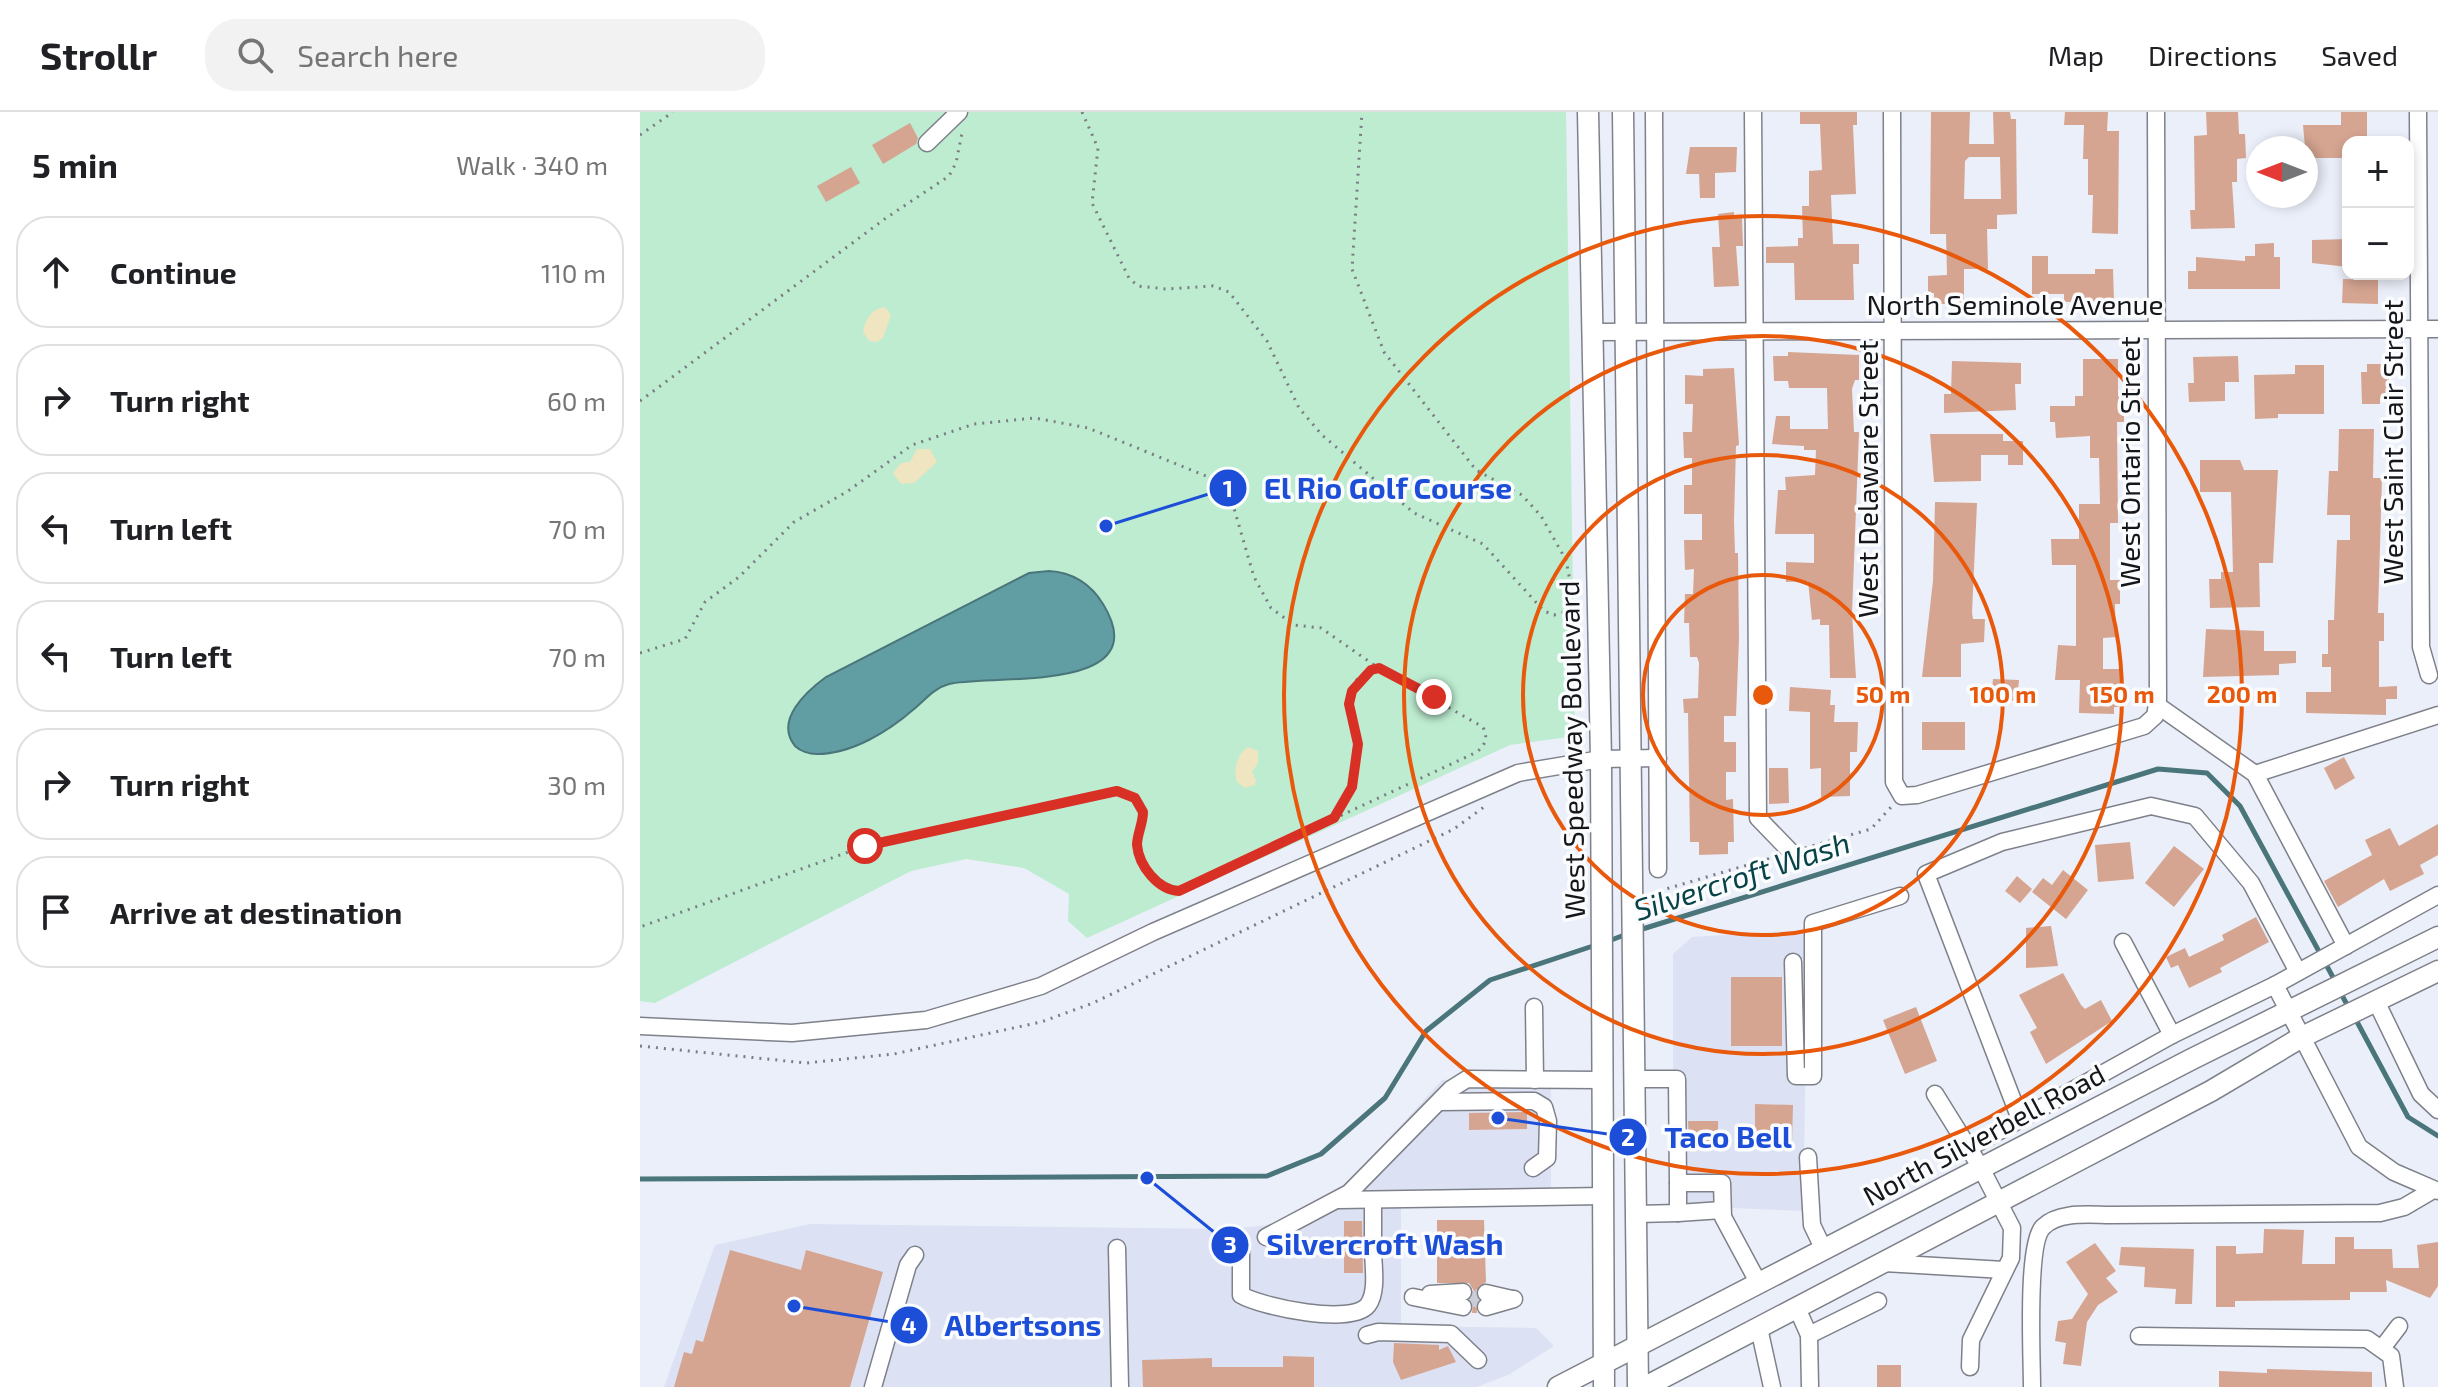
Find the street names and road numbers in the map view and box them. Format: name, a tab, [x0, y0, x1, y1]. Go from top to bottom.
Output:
street label: North Seminole Avenue	[1866, 287, 2164, 321]
street label: West Saint Clair Street	[2375, 300, 2409, 584]
street label: West Ontario Street	[2112, 336, 2146, 588]
street label: West Delaware Street	[1850, 340, 1884, 618]
street label: West Speedway Boulevard	[1551, 580, 1591, 920]
street label: North Silverbell Road	[1857, 1056, 2110, 1212]

